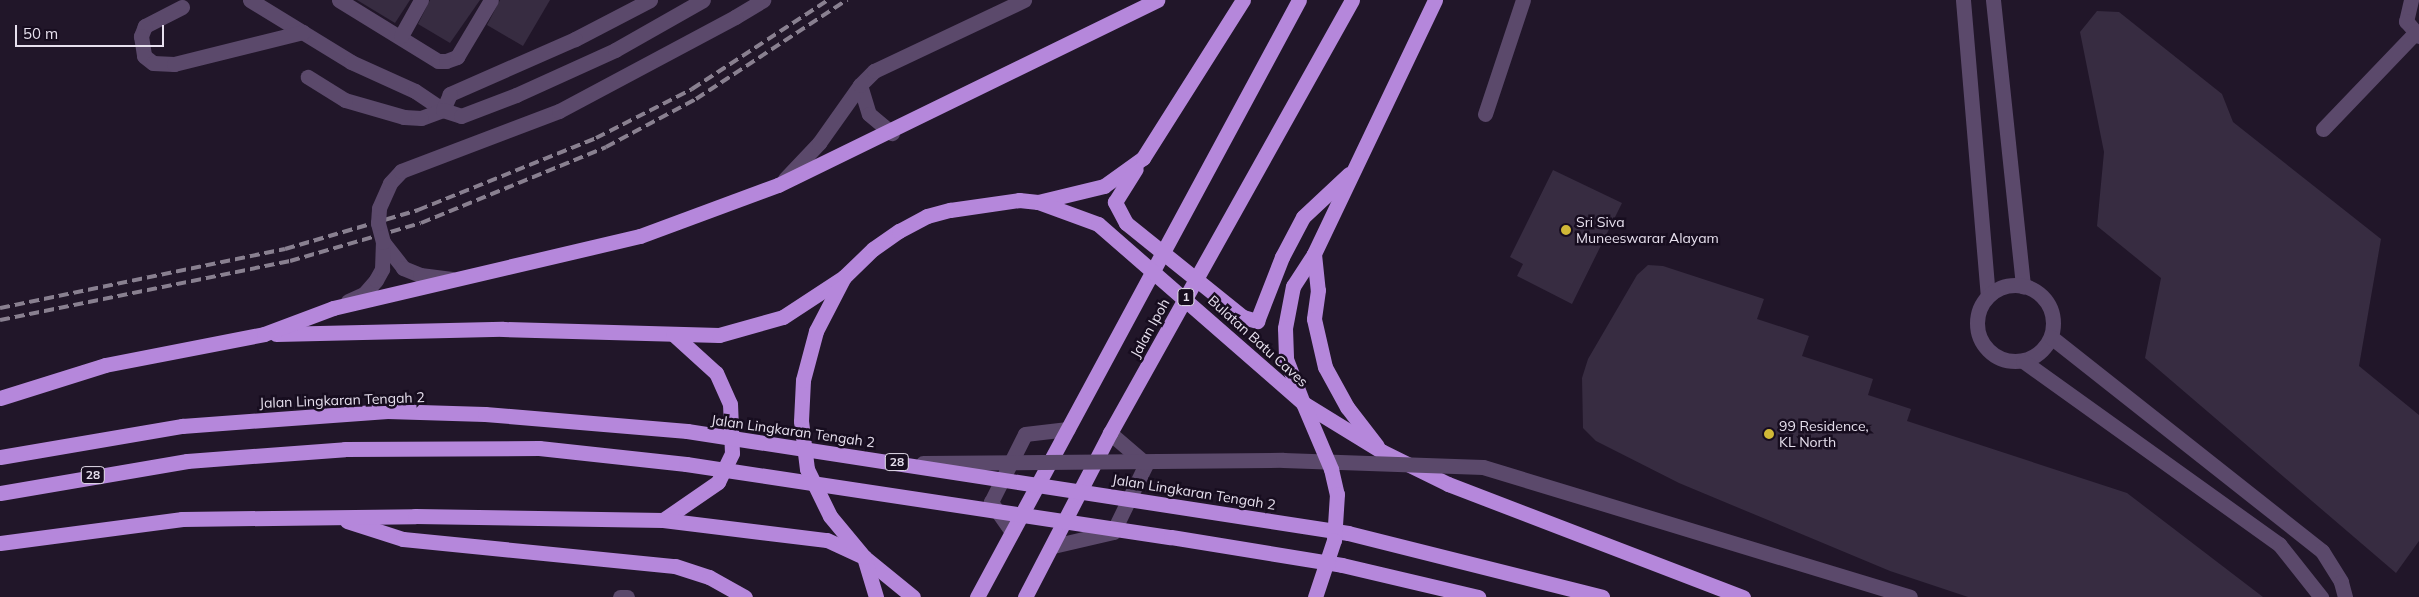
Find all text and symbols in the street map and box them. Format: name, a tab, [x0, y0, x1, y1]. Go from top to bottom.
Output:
scale bar	[18, 15, 166, 47]
text: 50 m	[23, 24, 58, 43]
place label: Sri Siva Muneeswarar Alayam	[1576, 214, 1719, 246]
marker: Sri Siva Muneeswarar Alayam	[1560, 224, 1572, 236]
road number: 1	[1177, 288, 1195, 306]
street label: Bulatan Batu Caves	[1205, 292, 1311, 390]
street label: Jalan Ipoh	[1127, 296, 1173, 360]
street label: Jalan Lingkaran Tengah 2	[259, 389, 425, 411]
street label: Jalan Lingkaran Tengah 2	[710, 411, 876, 451]
place label: 99 Residence, KL North	[1779, 418, 1869, 451]
marker: 99 Residence, KL North	[1763, 428, 1775, 440]
road number: 28	[884, 452, 910, 472]
road number: 28	[80, 466, 106, 484]
street label: Jalan Lingkaran Tengah 2	[1111, 471, 1277, 513]

